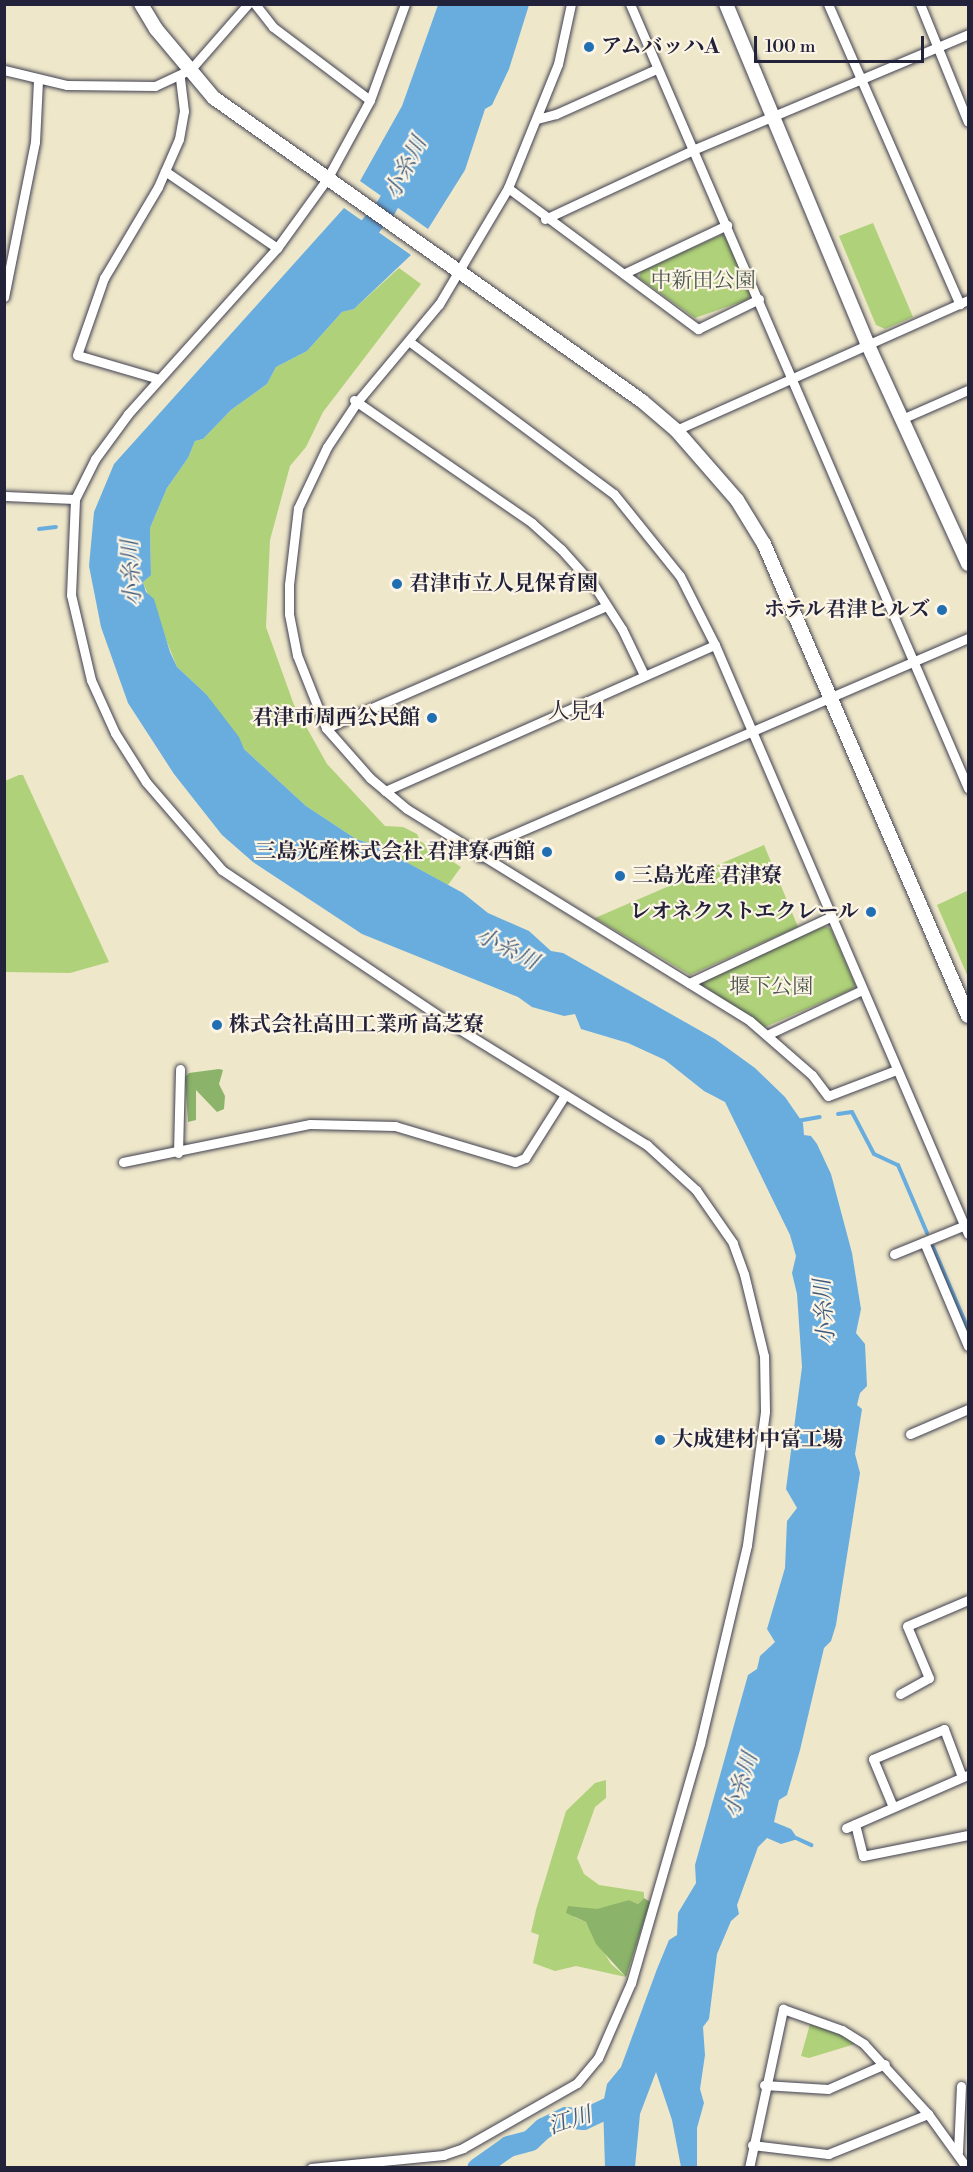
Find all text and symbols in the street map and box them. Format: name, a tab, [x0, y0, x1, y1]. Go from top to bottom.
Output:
scale bar	[757, 24, 926, 62]
place label: アムバッハA	[601, 34, 721, 60]
text: 100 m	[765, 35, 816, 58]
marker: アムバッハA	[582, 40, 596, 54]
water label: 小糸川	[379, 133, 433, 203]
park label: 中新田公園	[651, 268, 755, 294]
water label: 小糸川	[117, 539, 147, 607]
place label: 君津市立人見保育園	[409, 571, 598, 597]
marker: 君津市立人見保育園	[390, 577, 404, 591]
place label: ホテル君津ヒルズ	[762, 597, 930, 623]
marker: ホテル君津ヒルズ	[935, 603, 949, 617]
district label: 人見4	[547, 699, 605, 725]
place label: 君津市周西公民館	[252, 705, 420, 731]
marker: 君津市周西公民館	[425, 711, 439, 725]
place label: 三島光産株式会社 君津寮 西館	[255, 839, 535, 865]
marker: 三島光産株式会社 君津寮 西館	[540, 845, 554, 859]
place label: 三島光産 君津寮	[632, 863, 782, 889]
marker: 三島光産 君津寮	[613, 869, 627, 883]
place label: レオネクストエクレール	[628, 899, 859, 925]
marker: レオネクストエクレール	[864, 905, 878, 919]
water label: 小糸川	[472, 922, 542, 976]
park label: 堰下公園	[729, 974, 813, 1000]
place label: 株式会社高田工業所 高芝寮	[229, 1012, 484, 1038]
marker: 株式会社高田工業所 高芝寮	[210, 1018, 224, 1032]
water label: 小糸川	[810, 1278, 840, 1346]
place label: 大成建材 中富工場	[672, 1427, 843, 1453]
marker: 大成建材 中富工場	[653, 1433, 667, 1447]
water label: 小糸川	[718, 1750, 764, 1820]
water label: 江川	[545, 2102, 595, 2140]

